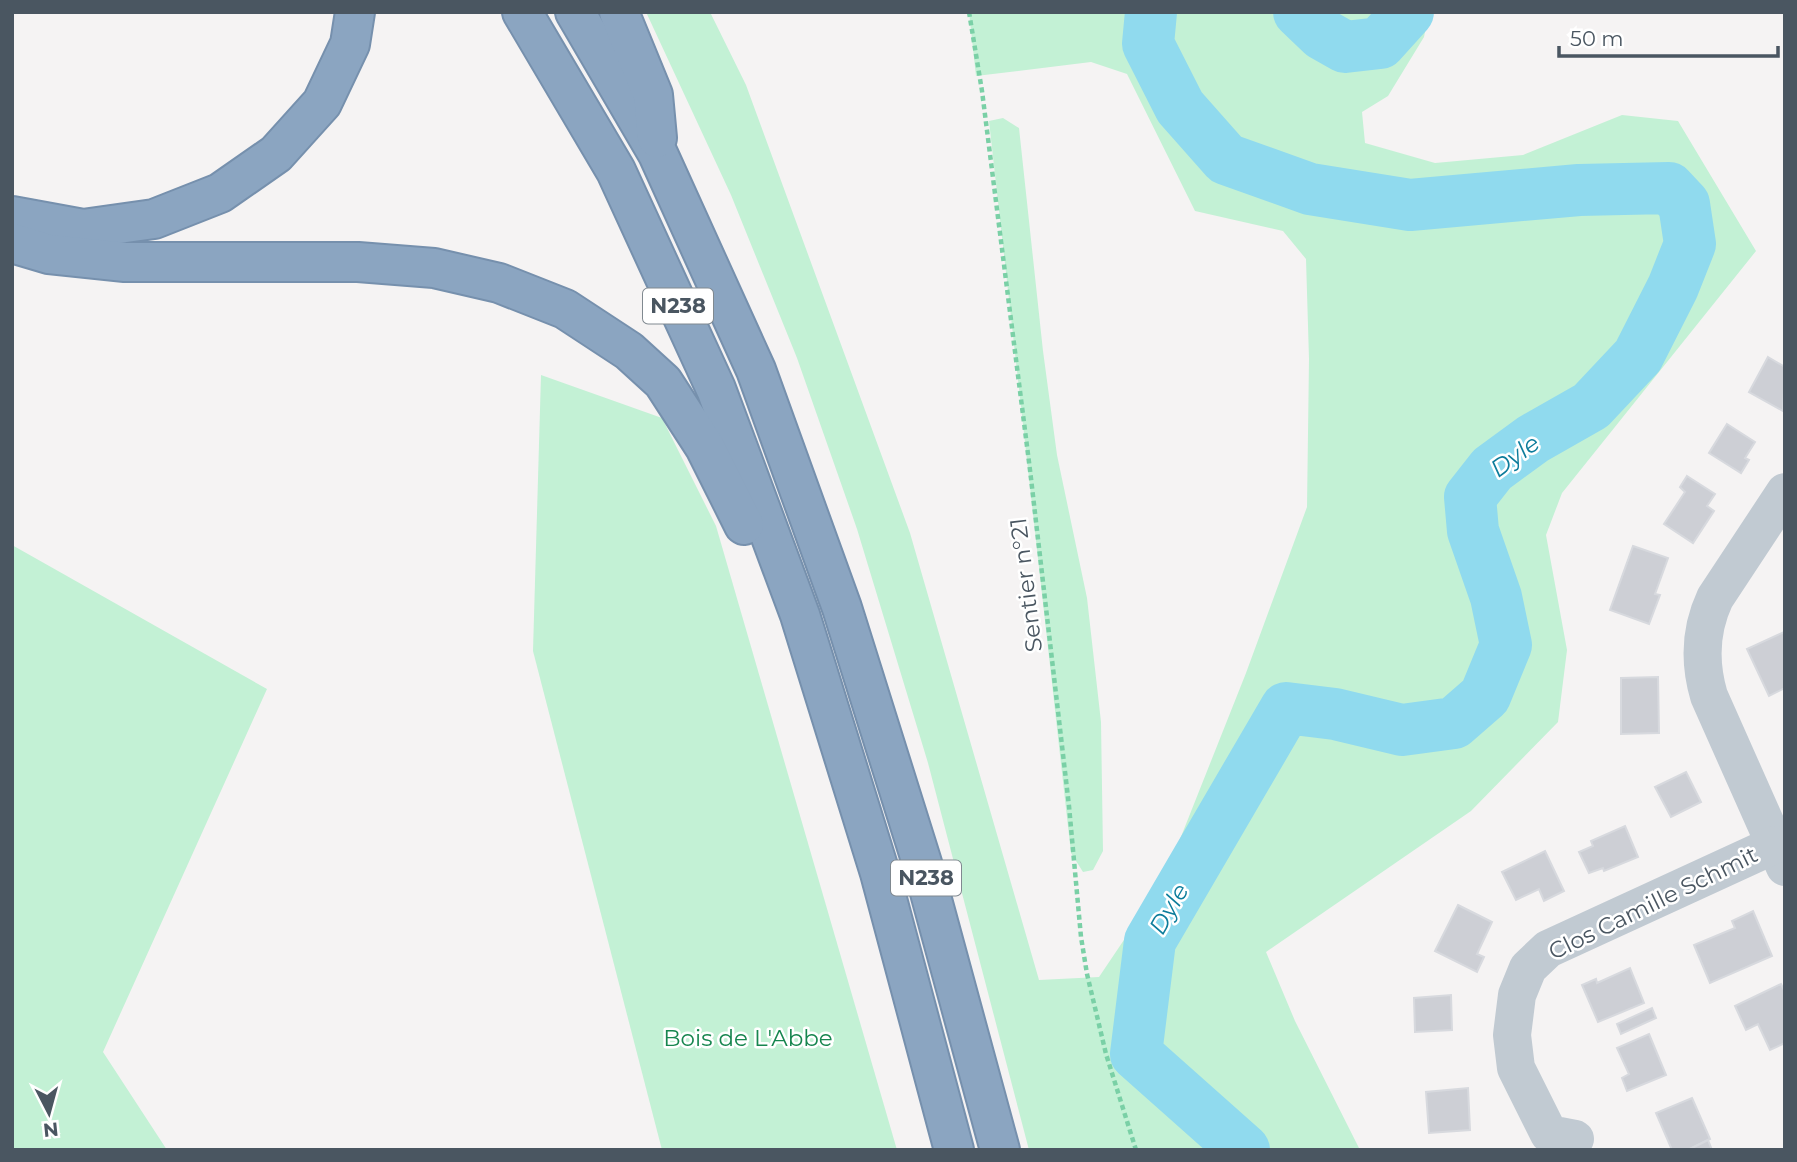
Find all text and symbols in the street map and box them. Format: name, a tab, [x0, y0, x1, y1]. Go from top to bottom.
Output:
scale bar	[1559, 14, 1778, 58]
text: 50 m	[1570, 26, 1624, 51]
road number: N238	[643, 288, 713, 324]
water label: Dyle	[1484, 428, 1545, 483]
street label: Sentier n°21	[1004, 516, 1048, 654]
street label: Clos Camille Schmit	[1544, 840, 1762, 966]
road number: N238	[891, 860, 961, 896]
water label: Dyle	[1143, 878, 1195, 939]
park label: Bois de L'Abbe	[663, 1024, 833, 1052]
north arrow	[14, 1078, 84, 1148]
text: N	[42, 1117, 60, 1142]

